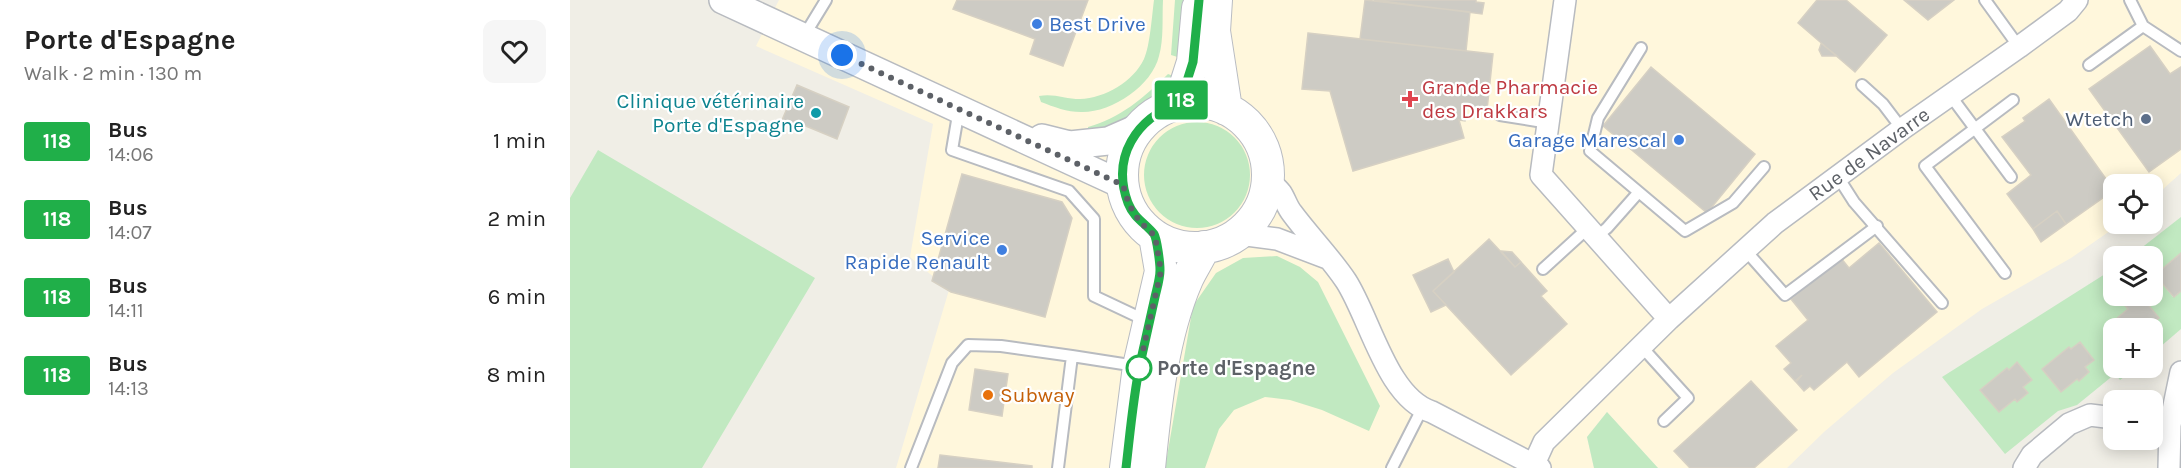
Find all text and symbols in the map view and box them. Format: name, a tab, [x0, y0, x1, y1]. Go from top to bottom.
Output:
place label: Best Drive	[1049, 12, 1146, 36]
marker: Best Drive	[1030, 17, 1044, 31]
button: heart	[483, 20, 546, 83]
text: Porte d'Espagne	[24, 23, 236, 56]
your location	[827, 40, 857, 70]
text: Walk · 2 min · 130 m	[24, 62, 202, 85]
place label: Grande Pharmacie des Drakkars	[1422, 75, 1598, 123]
line badge: 118	[1146, 80, 1216, 120]
text: 118	[1167, 88, 1195, 112]
place label: Clinique vétérinaire Porte d'Espagne	[617, 89, 804, 137]
marker: Grande Pharmacie des Drakkars	[1403, 92, 1417, 106]
street label: Rue de Navarre	[1804, 102, 1934, 206]
marker: Clinique vétérinaire Porte d'Espagne	[809, 106, 823, 120]
place label: Wtetch	[2065, 107, 2134, 131]
marker: Wtetch	[2139, 112, 2153, 126]
text: Bus	[108, 117, 148, 143]
text: 1 min	[493, 128, 546, 154]
place label: Garage Marescal	[1508, 128, 1667, 152]
text: 118	[43, 129, 71, 153]
marker: Garage Marescal	[1672, 133, 1686, 147]
text: 14:06	[108, 143, 154, 166]
map controls	[2103, 174, 2163, 450]
button: locate	[2103, 174, 2163, 234]
text: Bus	[108, 195, 148, 221]
text: 2 min	[488, 206, 546, 232]
text: 118	[43, 207, 71, 231]
text: 14:07	[108, 221, 152, 244]
place label: Service Rapide Renault	[844, 226, 990, 274]
marker: Service Rapide Renault	[995, 243, 1009, 257]
button: layers	[2103, 246, 2163, 306]
text: Bus	[108, 273, 148, 299]
text: 6 min	[488, 284, 546, 310]
text: 118	[43, 285, 71, 309]
text: 14:11	[108, 299, 144, 322]
button: +	[2103, 318, 2163, 378]
text: Bus	[108, 351, 148, 377]
marker: Porte d'Espagne	[1126, 355, 1152, 381]
place label: Porte d'Espagne	[1157, 356, 1316, 380]
text: 8 min	[487, 362, 546, 388]
text: 118	[43, 363, 71, 387]
text: 14:13	[108, 377, 149, 400]
place label: Subway	[1000, 383, 1075, 407]
marker: Subway	[981, 388, 995, 402]
button: −	[2103, 390, 2163, 450]

